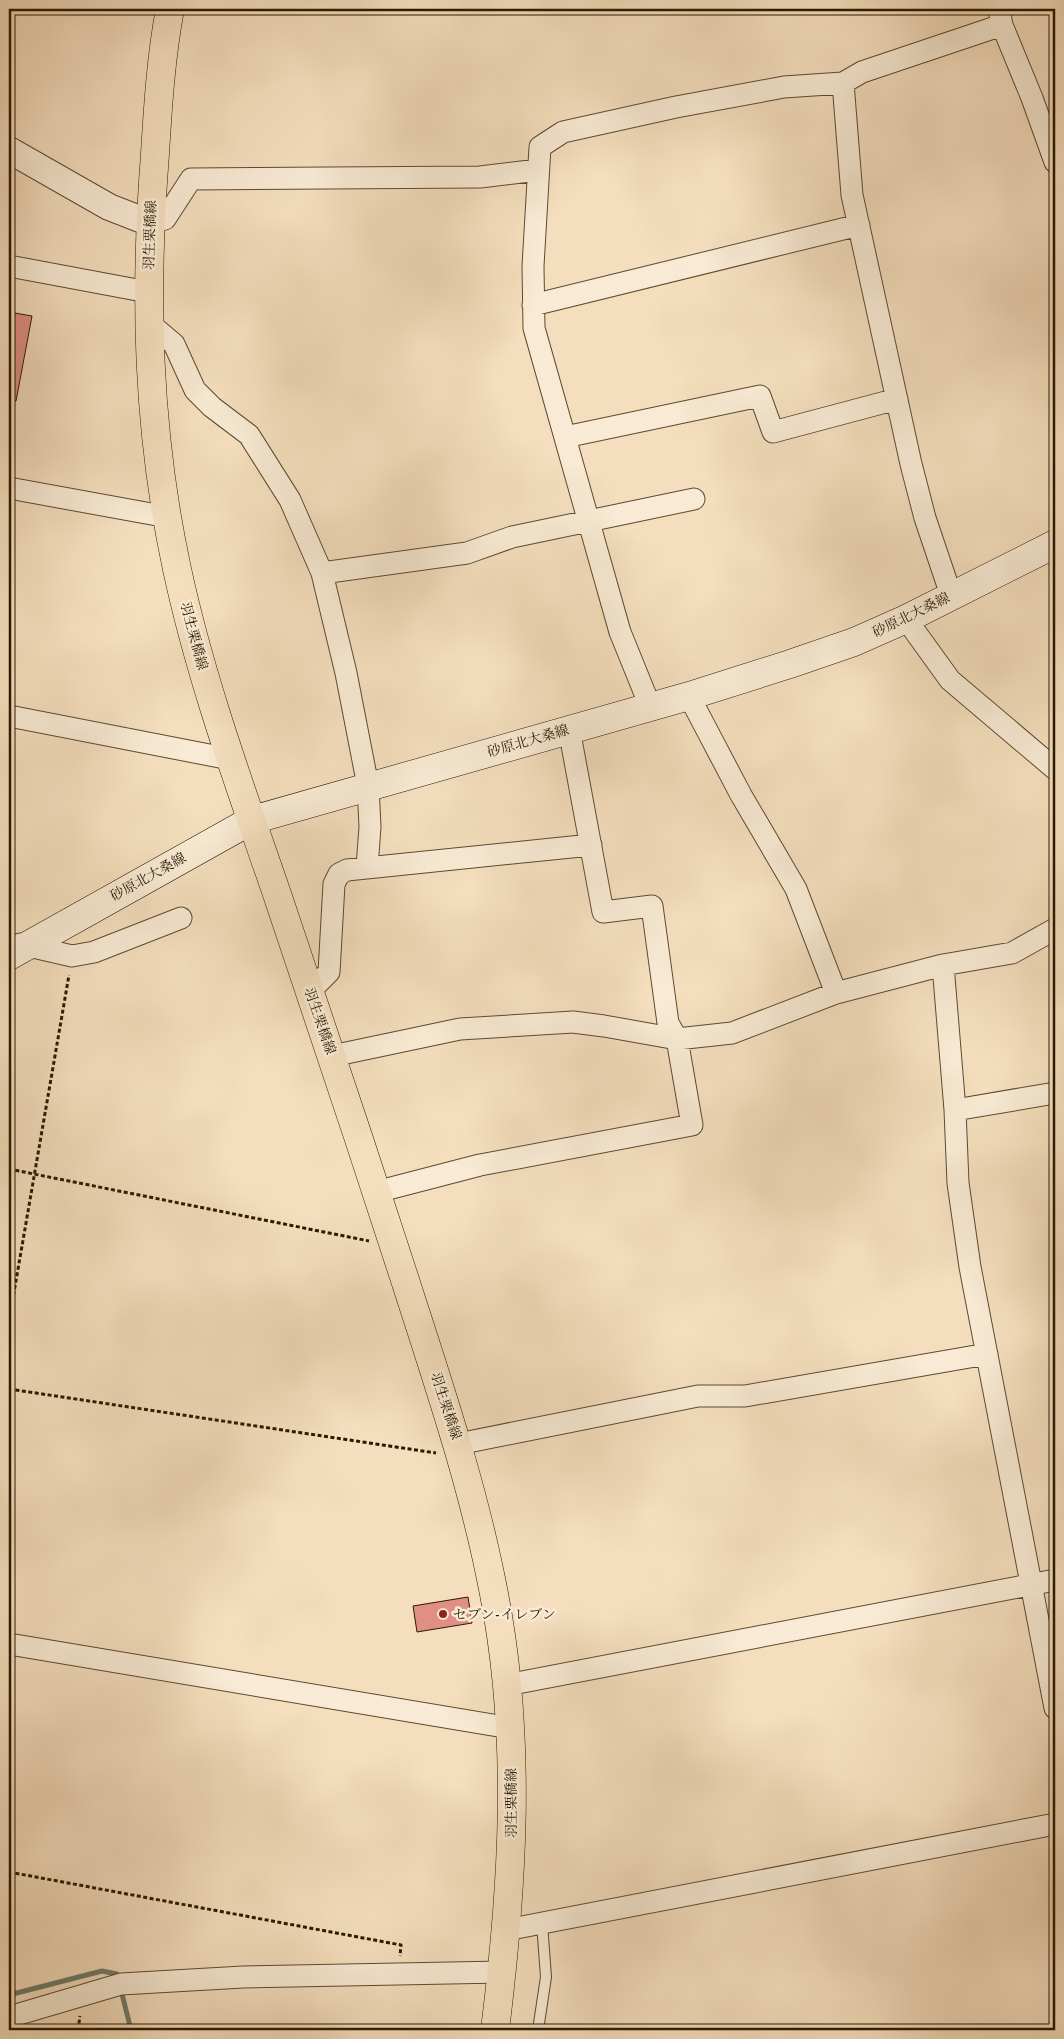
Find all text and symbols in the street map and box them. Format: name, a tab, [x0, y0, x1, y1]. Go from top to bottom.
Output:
street label: 羽生栗橋線	[140, 200, 160, 270]
street label: 砂原北大桑線	[870, 589, 952, 641]
street label: 羽生栗橋線	[177, 600, 211, 672]
street label: 砂原北大桑線	[485, 721, 571, 761]
street label: 砂原北大桑線	[107, 849, 189, 905]
street label: 羽生栗橋線	[301, 985, 339, 1057]
street label: 羽生栗橋線	[427, 1370, 465, 1442]
place label: セブン-イレブン	[453, 1606, 556, 1623]
marker: セブン-イレブン	[437, 1608, 449, 1620]
street label: 羽生栗橋線	[503, 1768, 520, 1838]

